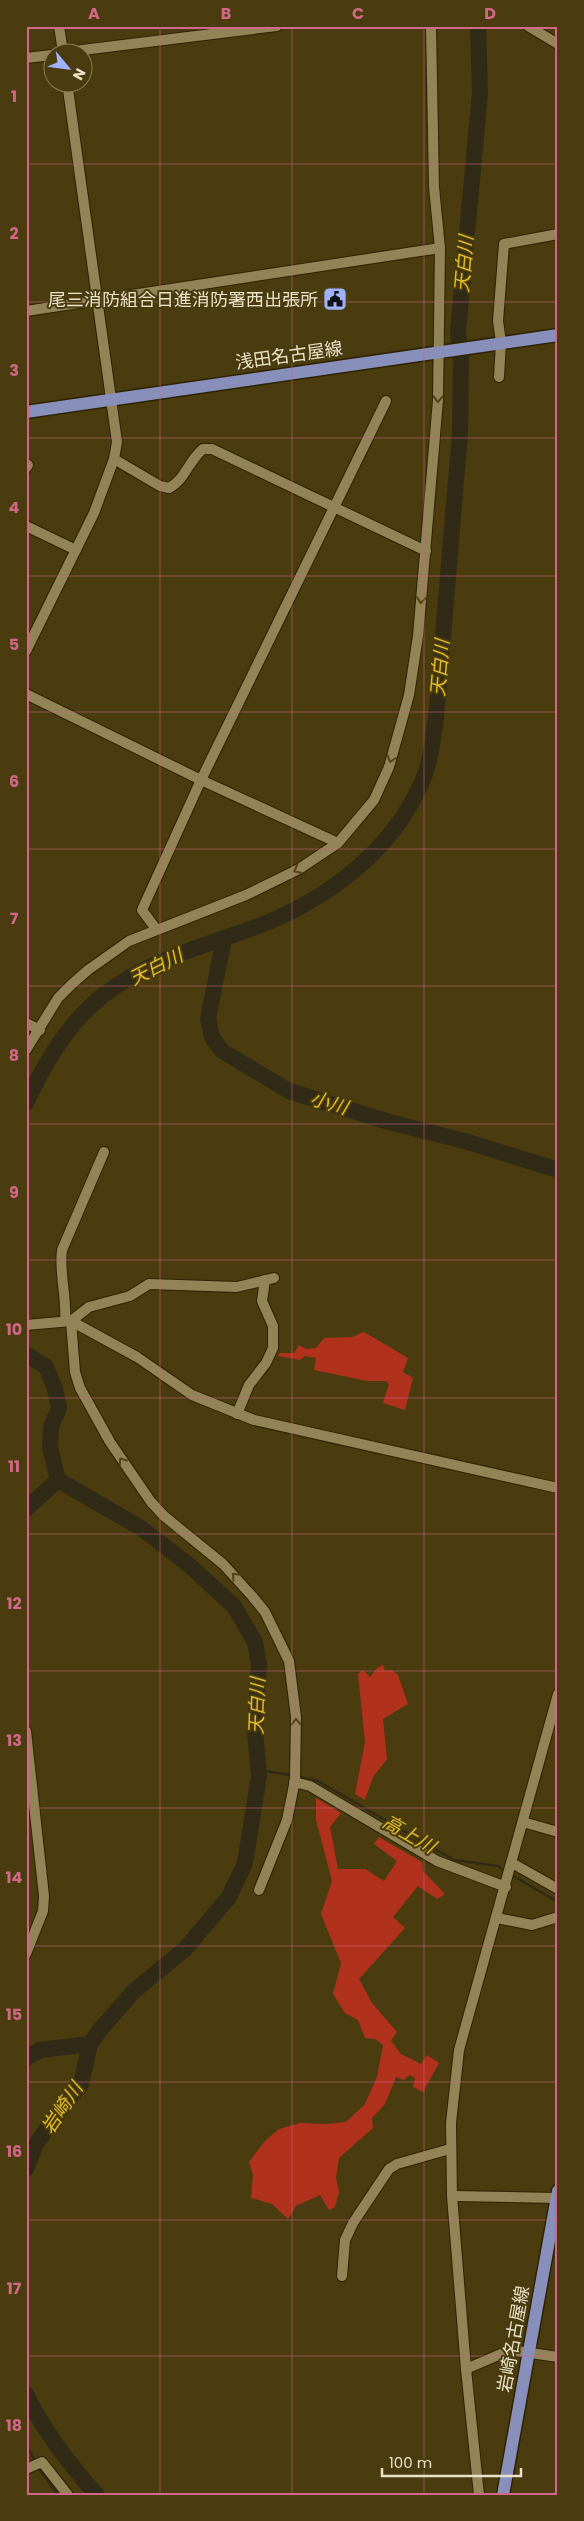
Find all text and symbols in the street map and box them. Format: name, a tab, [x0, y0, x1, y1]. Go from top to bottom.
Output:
text: A	[88, 2, 100, 25]
text: B	[221, 2, 231, 25]
text: C	[352, 2, 364, 25]
text: D	[484, 2, 496, 25]
north arrow	[42, 42, 92, 92]
text: N	[68, 65, 91, 84]
text: 1	[11, 85, 17, 108]
text: 2	[9, 222, 19, 245]
water label: 天白川	[448, 232, 480, 294]
public building icon: 尾三消防組合日進消防署西出張所	[322, 286, 348, 312]
place label: 尾三消防組合日進消防署西出張所	[48, 287, 318, 312]
street label: 浅田名古屋線	[234, 335, 344, 375]
text: 3	[9, 359, 19, 382]
one-way arrow	[433, 396, 443, 404]
text: 4	[9, 496, 20, 519]
one-way arrow	[416, 596, 427, 604]
text: 5	[9, 633, 19, 656]
water label: 天白川	[424, 636, 456, 698]
one-way arrow	[387, 754, 397, 763]
text: 6	[9, 770, 19, 793]
one-way arrow	[294, 864, 303, 874]
text: 7	[10, 907, 19, 930]
water label: 天白川	[124, 941, 189, 992]
text: 8	[9, 1044, 19, 1067]
water label: 小川	[307, 1085, 353, 1122]
text: 9	[9, 1181, 19, 1204]
text: 10	[6, 1318, 22, 1341]
text: 11	[8, 1455, 20, 1478]
one-way arrow	[119, 1457, 129, 1466]
one-way arrow	[232, 1573, 241, 1582]
text: 12	[6, 1592, 22, 1615]
water label: 天白川	[243, 1675, 272, 1735]
one-way arrow	[291, 1717, 301, 1725]
text: 13	[6, 1729, 22, 1752]
water label: 高上川	[378, 1808, 442, 1861]
text: 14	[6, 1866, 23, 1889]
text: 15	[6, 2003, 22, 2026]
water label: 岩崎川	[35, 2075, 90, 2139]
text: 16	[6, 2140, 22, 2163]
text: 17	[7, 2277, 22, 2300]
street label: 岩崎名古屋線	[491, 2284, 535, 2394]
text: 18	[6, 2414, 22, 2437]
scale bar	[382, 2446, 520, 2478]
text: 100 m	[389, 2452, 432, 2473]

